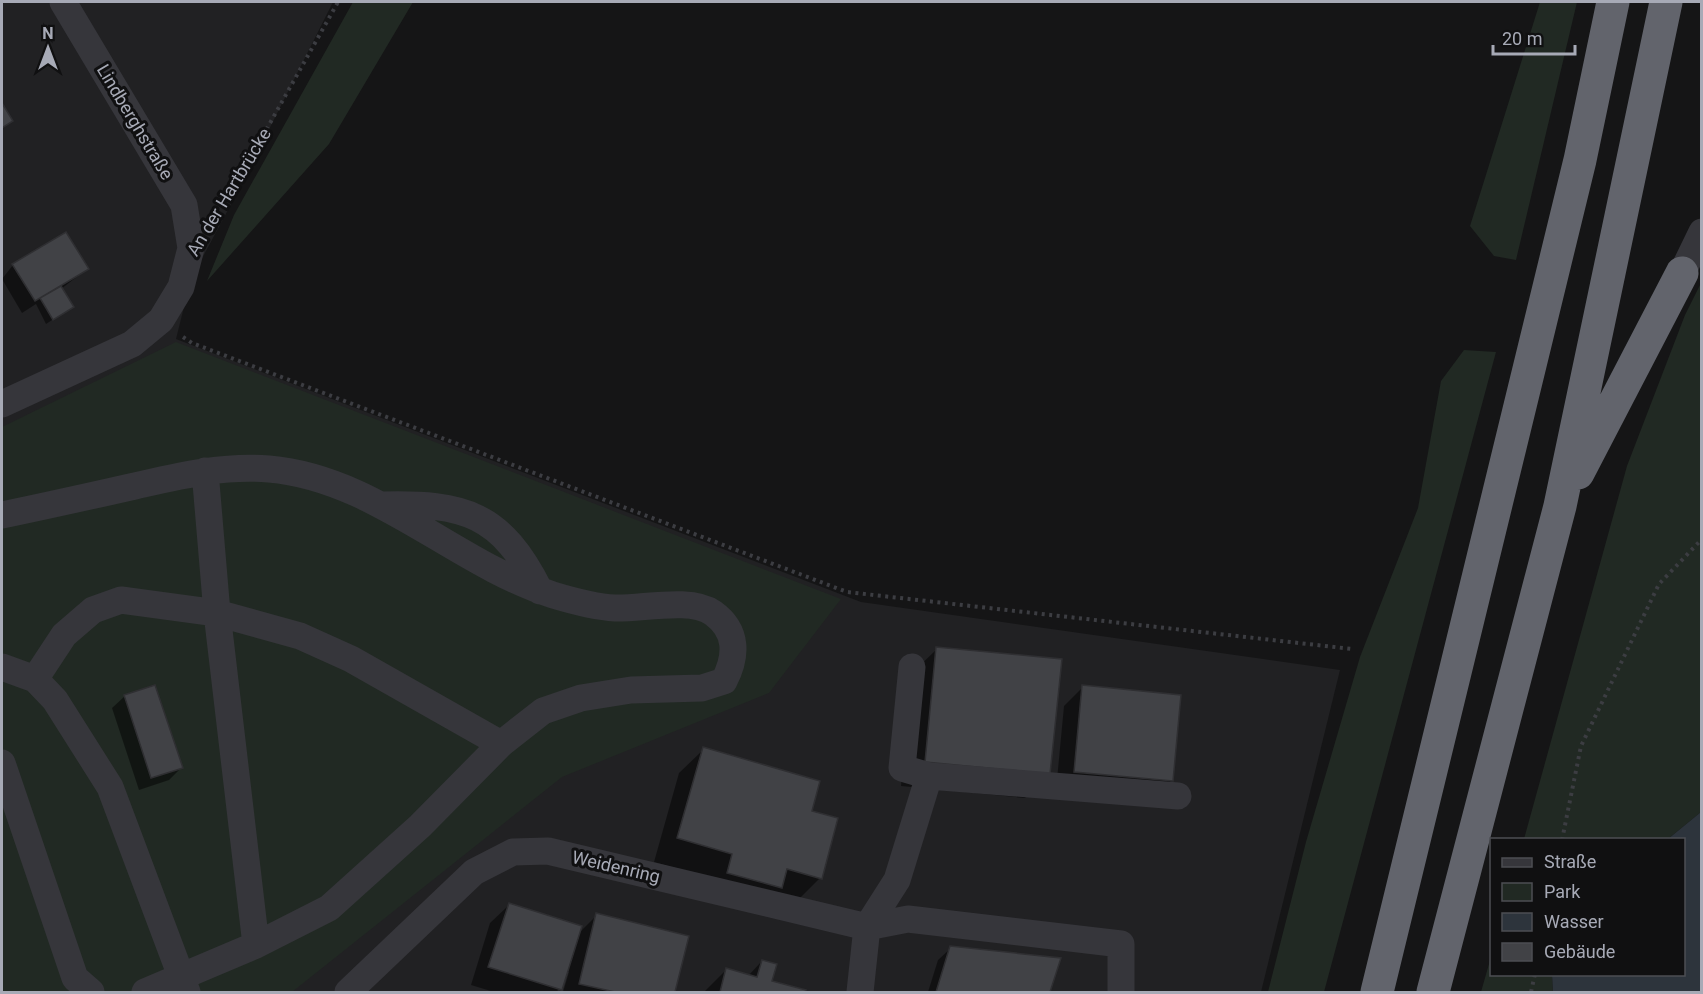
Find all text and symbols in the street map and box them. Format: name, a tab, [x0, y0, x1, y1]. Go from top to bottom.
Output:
north arrow	[18, 18, 78, 78]
scale bar	[1493, 18, 1576, 56]
text: N	[42, 24, 54, 43]
text: 20 m	[1502, 28, 1542, 49]
street label: Lindberghstraße	[93, 60, 178, 183]
street label: An der Hartbrücke	[182, 124, 275, 260]
legend	[1490, 838, 1685, 976]
street label: Weidenring	[570, 846, 662, 887]
text: Straße	[1544, 851, 1596, 872]
text: Park	[1544, 881, 1581, 902]
text: Wasser	[1544, 911, 1604, 932]
text: Gebäude	[1544, 941, 1615, 962]

